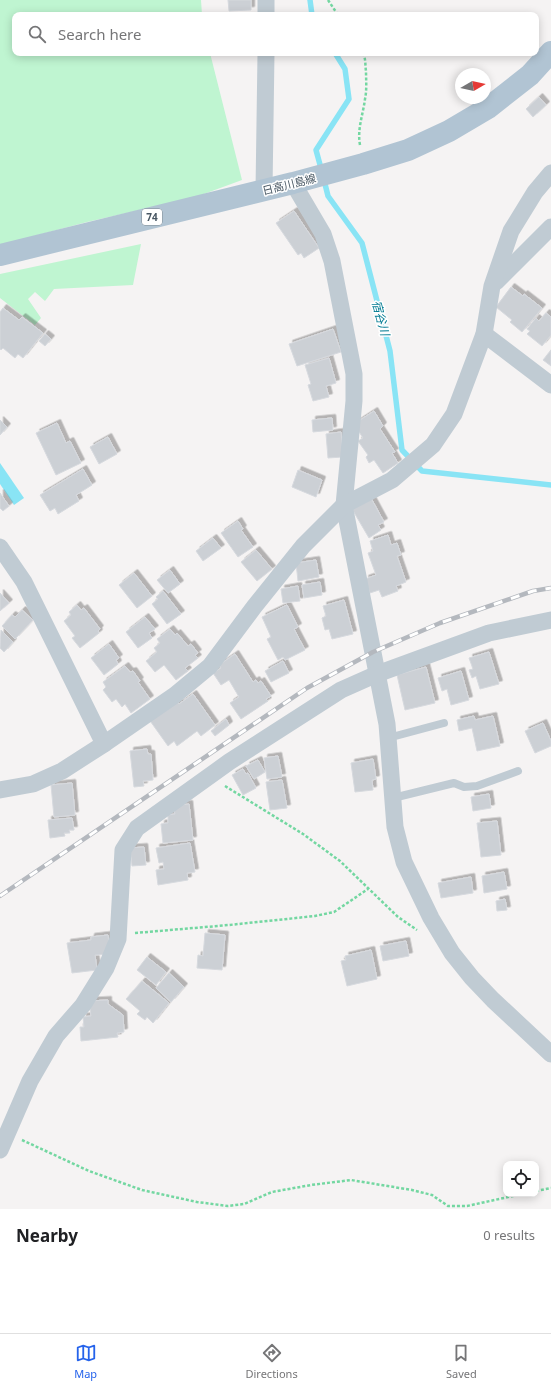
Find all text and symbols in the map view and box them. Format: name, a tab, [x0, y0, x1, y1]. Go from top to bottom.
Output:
search box	[12, 12, 539, 56]
icon: search	[26, 23, 48, 45]
text: Search here	[58, 24, 141, 44]
north arrow	[455, 68, 491, 104]
street label: 日高川島線	[261, 170, 317, 198]
road number: 74	[142, 209, 162, 225]
water label: 宿谷川	[368, 298, 394, 340]
map controls	[503, 1161, 539, 1197]
button: locate	[503, 1161, 539, 1197]
text: Nearby	[16, 1224, 78, 1247]
text: 0 results	[483, 1226, 535, 1244]
tab: Map	[74, 1342, 97, 1381]
tab: Directions	[245, 1342, 298, 1381]
tab: Saved	[446, 1342, 477, 1381]

